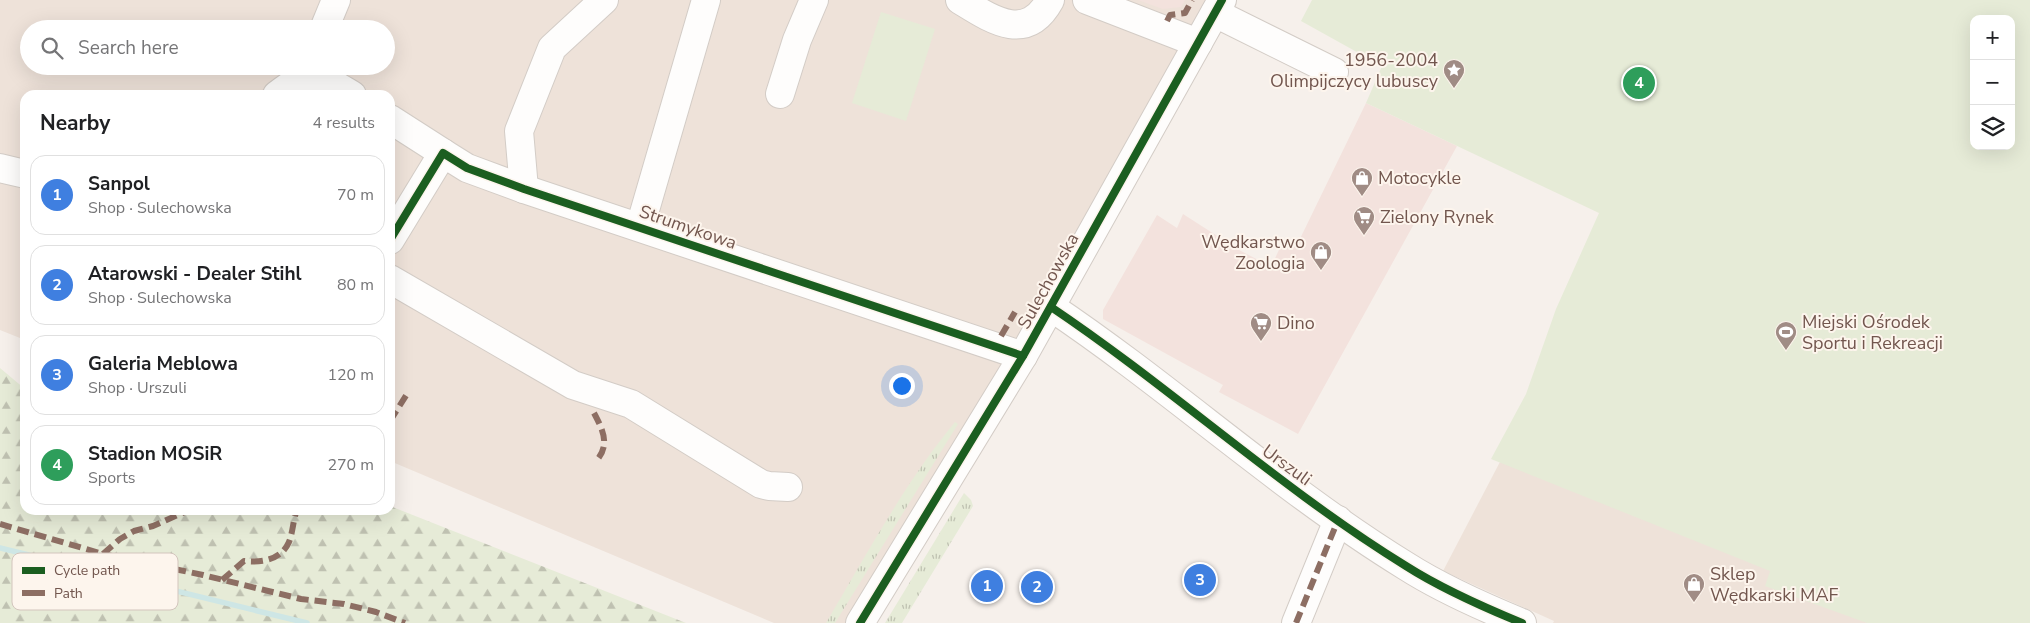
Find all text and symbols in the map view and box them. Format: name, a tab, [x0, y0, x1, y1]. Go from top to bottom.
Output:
map controls	[1970, 15, 2015, 150]
button: +	[1970, 15, 2015, 60]
search box	[20, 20, 395, 75]
icon: search	[38, 34, 66, 62]
text: Search here	[78, 35, 179, 61]
place label: 1956-2004 Olimpijczycy lubuscy	[1270, 48, 1439, 93]
place icon: 1956-2004 Olimpijczycy lubuscy	[1442, 58, 1466, 89]
button: −	[1970, 60, 2015, 105]
pin: 4	[1623, 64, 1655, 102]
button: layers	[1970, 105, 2015, 150]
text: Nearby	[40, 109, 110, 137]
text: 4 results	[313, 112, 375, 134]
shop icon: Motocykle	[1350, 166, 1374, 197]
place label: Motocykle	[1378, 166, 1461, 190]
text: Sanpol	[88, 171, 150, 197]
text: 1	[52, 184, 62, 206]
text: 70 m	[337, 184, 374, 206]
text: Shop · Sulechowska	[88, 197, 232, 219]
street label: Strumykowa	[636, 199, 740, 255]
supermarket icon: Zielony Rynek	[1352, 205, 1376, 236]
place label: Zielony Rynek	[1380, 205, 1495, 229]
street label: Sulechowska	[1012, 229, 1084, 333]
place label: Wędkarstwo Zoologia	[1201, 230, 1305, 275]
shop icon: Wędkarstwo Zoologia	[1309, 240, 1333, 271]
text: Atarowski - Dealer Stihl	[88, 261, 302, 287]
text: 2	[52, 274, 62, 296]
text: 80 m	[337, 274, 374, 296]
text: Shop · Sulechowska	[88, 287, 232, 309]
place label: Miejski Ośrodek Sportu i Rekreacji	[1802, 310, 1943, 355]
supermarket icon: Dino	[1249, 311, 1273, 342]
place label: Dino	[1277, 311, 1315, 335]
sports icon: Miejski Ośrodek Sportu i Rekreacji	[1774, 320, 1798, 351]
text: Galeria Meblowa	[88, 351, 238, 377]
text: 3	[52, 364, 62, 386]
text: 120 m	[327, 364, 374, 386]
your location	[889, 373, 915, 399]
text: Shop · Urszuli	[88, 377, 187, 399]
street label: Urszuli	[1257, 439, 1317, 491]
text: Stadion MOSiR	[88, 441, 222, 467]
text: 4	[52, 454, 62, 476]
text: 270 m	[327, 454, 374, 476]
text: Sports	[88, 467, 136, 489]
legend	[12, 553, 178, 610]
text: Cycle path	[54, 561, 120, 580]
pin: 3	[1184, 561, 1216, 599]
place label: Sklep Wędkarski MAF	[1710, 562, 1839, 607]
pin: 1	[971, 567, 1003, 605]
pin: 2	[1021, 568, 1053, 606]
shop icon: Sklep Wędkarski MAF	[1682, 572, 1706, 603]
text: Path	[54, 584, 83, 603]

